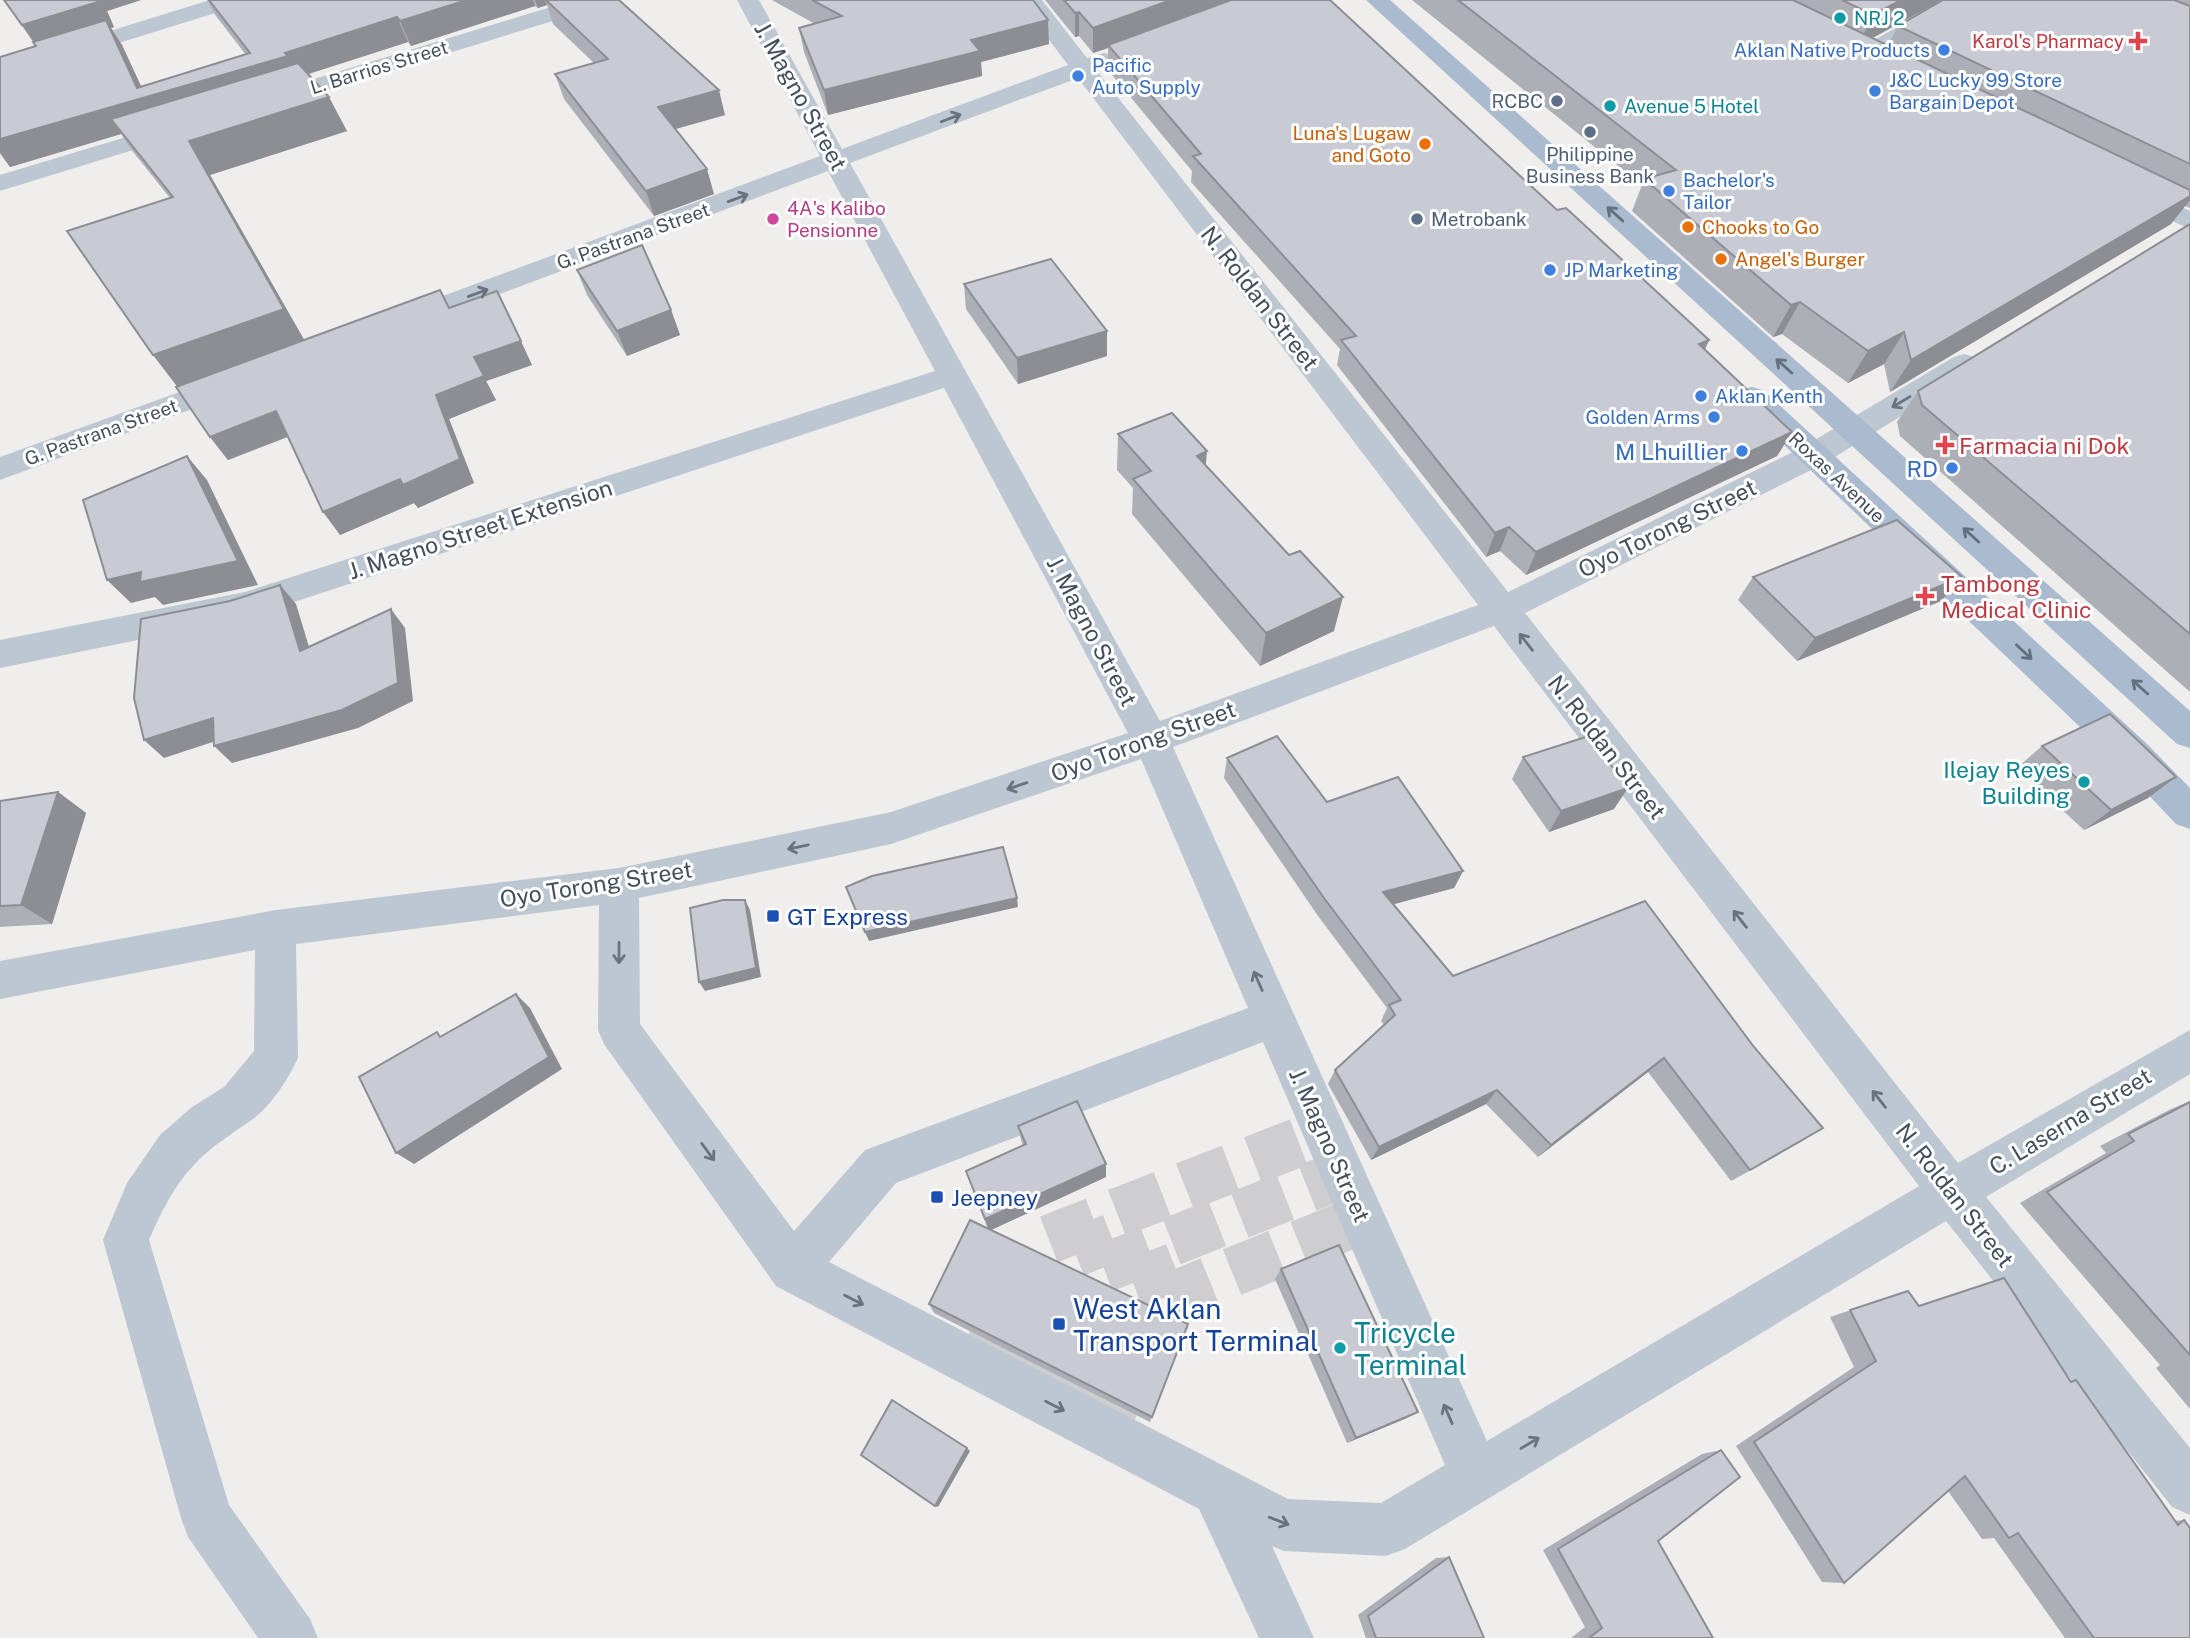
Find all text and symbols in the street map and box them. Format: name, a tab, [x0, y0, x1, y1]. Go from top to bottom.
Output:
place label: NRJ 2	[1854, 7, 1905, 29]
marker: NRJ 2	[1832, 10, 1848, 26]
street label: J. Magno Street	[749, 17, 853, 175]
place label: Karol's Pharmacy	[1972, 30, 2124, 52]
marker: Karol's Pharmacy	[2130, 33, 2146, 49]
street label: L. Barrios Street	[307, 36, 451, 98]
place label: Aklan Native Products	[1734, 39, 1930, 61]
marker: Aklan Native Products	[1936, 42, 1952, 58]
place label: Pacific Auto Supply	[1092, 54, 1201, 98]
marker: Pacific Auto Supply	[1070, 68, 1086, 84]
place label: J&C Lucky 99 Store Bargain Depot	[1889, 69, 2062, 113]
marker: J&C Lucky 99 Store Bargain Depot	[1867, 83, 1883, 99]
place label: RCBC	[1491, 90, 1543, 112]
marker: RCBC	[1549, 93, 1565, 109]
place label: Avenue 5 Hotel	[1624, 95, 1759, 117]
marker: Avenue 5 Hotel	[1602, 98, 1618, 114]
one-way arrow	[939, 111, 961, 123]
place label: Luna's Lugaw and Goto	[1292, 122, 1411, 166]
marker: Philippine Business Bank	[1582, 124, 1598, 140]
marker: Luna's Lugaw and Goto	[1417, 136, 1433, 152]
place label: Philippine Business Bank	[1526, 143, 1655, 187]
place label: Bachelor's Tailor	[1683, 169, 1775, 213]
marker: Bachelor's Tailor	[1661, 183, 1677, 199]
one-way arrow	[726, 190, 748, 203]
place label: 4A's Kalibo Pensionne	[787, 197, 886, 241]
street label: G. Pastrana Street	[554, 198, 712, 274]
one-way arrow	[1607, 205, 1624, 222]
place label: Metrobank	[1431, 208, 1527, 230]
marker: 4A's Kalibo Pensionne	[765, 211, 781, 227]
marker: Metrobank	[1409, 211, 1425, 227]
place label: Chooks to Go	[1702, 216, 1819, 238]
marker: Chooks to Go	[1680, 219, 1696, 235]
street label: N. Roldan Street	[1195, 221, 1325, 375]
place label: Angel's Burger	[1735, 248, 1865, 270]
marker: Angel's Burger	[1713, 251, 1729, 267]
place label: JP Marketing	[1564, 259, 1679, 281]
marker: JP Marketing	[1542, 262, 1558, 278]
one-way arrow	[467, 286, 489, 298]
one-way arrow	[1775, 358, 1793, 374]
place label: Aklan Kenth	[1715, 385, 1823, 407]
marker: Aklan Kenth	[1693, 388, 1709, 404]
street label: G. Pastrana Street	[22, 394, 180, 470]
one-way arrow	[1892, 395, 1912, 409]
place label: Golden Arms	[1585, 406, 1700, 428]
marker: Golden Arms	[1706, 409, 1722, 425]
street label: Roxas Avenue	[1785, 427, 1889, 527]
place label: Farmacia ni Dok	[1959, 432, 2130, 459]
marker: Farmacia ni Dok	[1937, 437, 1953, 453]
place label: M Lhuillier	[1615, 438, 1728, 465]
marker: M Lhuillier	[1734, 443, 1750, 459]
place label: RD	[1906, 455, 1938, 482]
marker: RD	[1944, 460, 1960, 476]
street label: Oyo Torong Street	[1574, 473, 1760, 583]
street label: J. Magno Street Extension	[345, 474, 615, 584]
one-way arrow	[1963, 526, 1980, 543]
street label: J. Magno Street	[1041, 552, 1143, 710]
place label: Tambong Medical Clinic	[1941, 570, 2091, 623]
marker: Tambong Medical Clinic	[1915, 586, 1935, 606]
one-way arrow	[1518, 633, 1533, 652]
one-way arrow	[2015, 644, 2032, 661]
street label: N. Roldan Street	[1542, 670, 1672, 824]
one-way arrow	[2131, 679, 2149, 695]
street label: Oyo Torong Street	[1047, 695, 1239, 787]
place label: Ilejay Reyes Building	[1943, 756, 2070, 809]
marker: Ilejay Reyes Building	[2076, 774, 2092, 790]
one-way arrow	[1006, 780, 1028, 793]
one-way arrow	[787, 841, 810, 855]
street label: Oyo Torong Street	[498, 855, 694, 913]
place label: GT Express	[787, 903, 908, 930]
marker: GT Express	[765, 908, 781, 924]
one-way arrow	[1732, 910, 1747, 929]
one-way arrow	[612, 941, 626, 964]
one-way arrow	[1251, 971, 1264, 992]
street label: C. Laserna Street	[1984, 1062, 2156, 1180]
street label: J. Magno Street	[1284, 1064, 1376, 1226]
one-way arrow	[1871, 1090, 1886, 1108]
street label: N. Roldan Street	[1890, 1118, 2020, 1272]
one-way arrow	[701, 1142, 715, 1161]
place label: Jeepney	[951, 1184, 1038, 1211]
marker: Jeepney	[929, 1189, 945, 1205]
place label: West Aklan Transport Terminal	[1073, 1292, 1318, 1357]
one-way arrow	[843, 1294, 863, 1308]
marker: West Aklan Transport Terminal	[1051, 1316, 1067, 1332]
place label: Tricycle Terminal	[1354, 1316, 1467, 1381]
marker: Tricycle Terminal	[1332, 1340, 1348, 1356]
one-way arrow	[1044, 1399, 1065, 1413]
one-way arrow	[1441, 1403, 1454, 1425]
one-way arrow	[1520, 1436, 1540, 1450]
one-way arrow	[1268, 1515, 1289, 1528]

